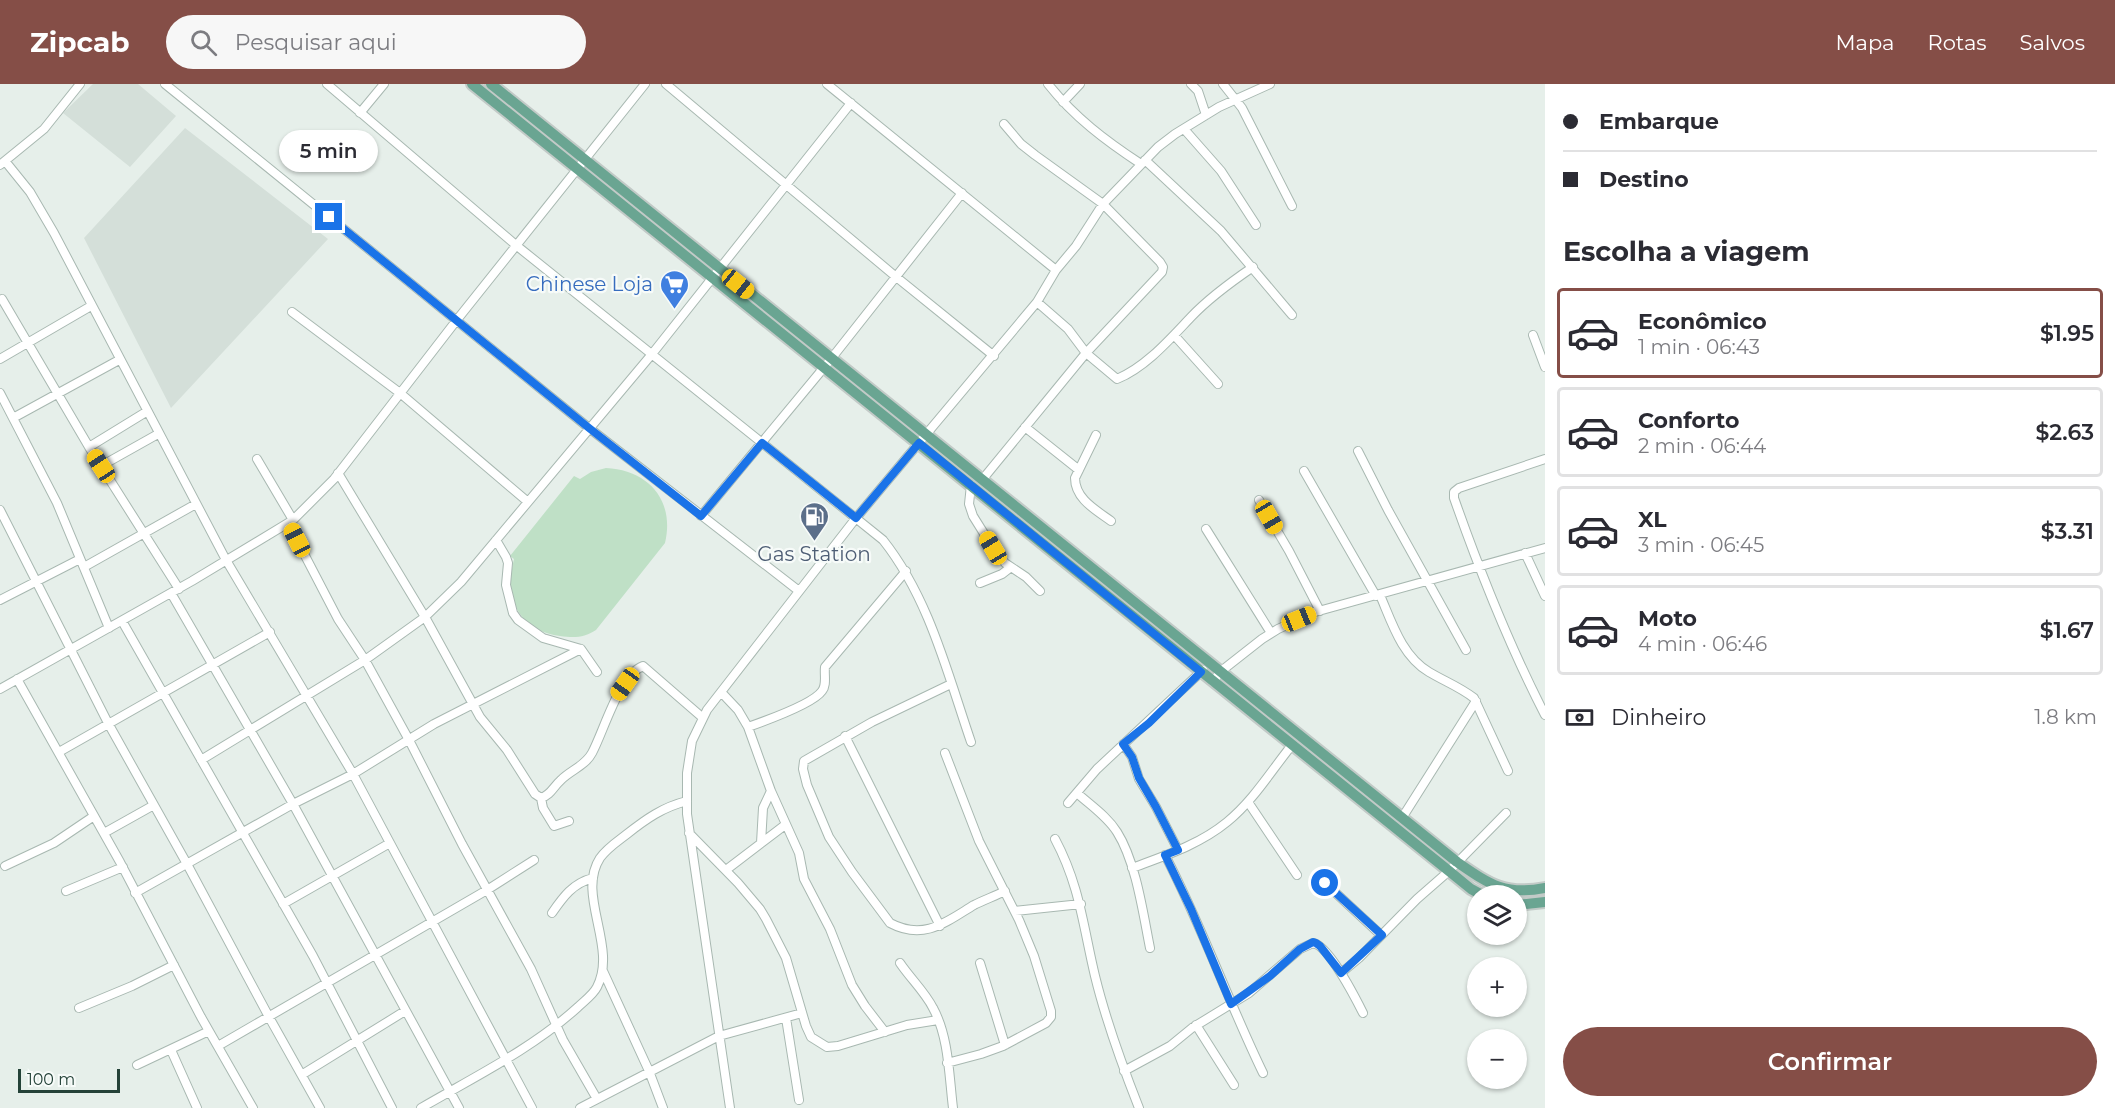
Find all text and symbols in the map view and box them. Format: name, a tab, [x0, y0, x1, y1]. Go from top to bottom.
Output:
search box	[166, 15, 586, 69]
text: Zipcab	[30, 25, 130, 59]
icon: search	[187, 26, 220, 59]
text: Pesquisar aqui	[235, 29, 397, 56]
text: Mapa	[1835, 30, 1894, 55]
text: Rotas	[1927, 30, 1987, 55]
text: Salvos	[2020, 30, 2085, 55]
text: Embarque	[1599, 108, 1719, 135]
callout: 5 min	[280, 130, 378, 172]
text: 5 min	[300, 139, 357, 163]
text: Destino	[1599, 166, 1689, 193]
route end	[315, 203, 342, 230]
text: Escolha a viagem	[1563, 235, 1810, 268]
car	[718, 266, 758, 302]
supermarket icon: Chinese Loja	[658, 268, 690, 310]
place label: Chinese Loja	[526, 272, 653, 296]
icon: car	[1566, 306, 1620, 360]
text: Econômico	[1638, 308, 1767, 335]
text: $1.95	[2040, 320, 2094, 347]
text: 1 min · 06:43	[1638, 335, 1760, 359]
icon: car	[1566, 405, 1620, 459]
text: Conforto	[1638, 407, 1739, 434]
text: $2.63	[2035, 419, 2094, 446]
text: 2 min · 06:44	[1638, 434, 1766, 458]
car	[84, 446, 118, 486]
car	[1252, 497, 1286, 537]
fuel station icon: Gas Station	[798, 500, 830, 542]
icon: car	[1566, 504, 1620, 558]
text: XL	[1638, 506, 1667, 533]
text: $3.31	[2041, 518, 2094, 545]
car	[281, 520, 313, 560]
car	[976, 528, 1010, 568]
text: 3 min · 06:45	[1638, 533, 1764, 557]
place label: Gas Station	[757, 542, 871, 566]
icon: car	[1566, 603, 1620, 657]
car	[1279, 604, 1319, 634]
text: Moto	[1638, 605, 1697, 632]
text: $1.67	[2040, 617, 2094, 644]
text: 4 min · 06:46	[1638, 632, 1767, 656]
car	[607, 664, 643, 704]
icon: cash	[1563, 701, 1596, 734]
text: Dinheiro	[1611, 704, 1706, 731]
text: 1.8 km	[2034, 705, 2097, 729]
route start	[1311, 869, 1338, 896]
map controls	[1467, 885, 1527, 1089]
button: layers	[1467, 885, 1527, 945]
button: +	[1467, 957, 1527, 1017]
button: Confirmar	[1563, 1027, 2097, 1096]
button: −	[1467, 1029, 1527, 1089]
scale bar	[18, 1066, 120, 1094]
text: 100 m	[27, 1070, 75, 1089]

